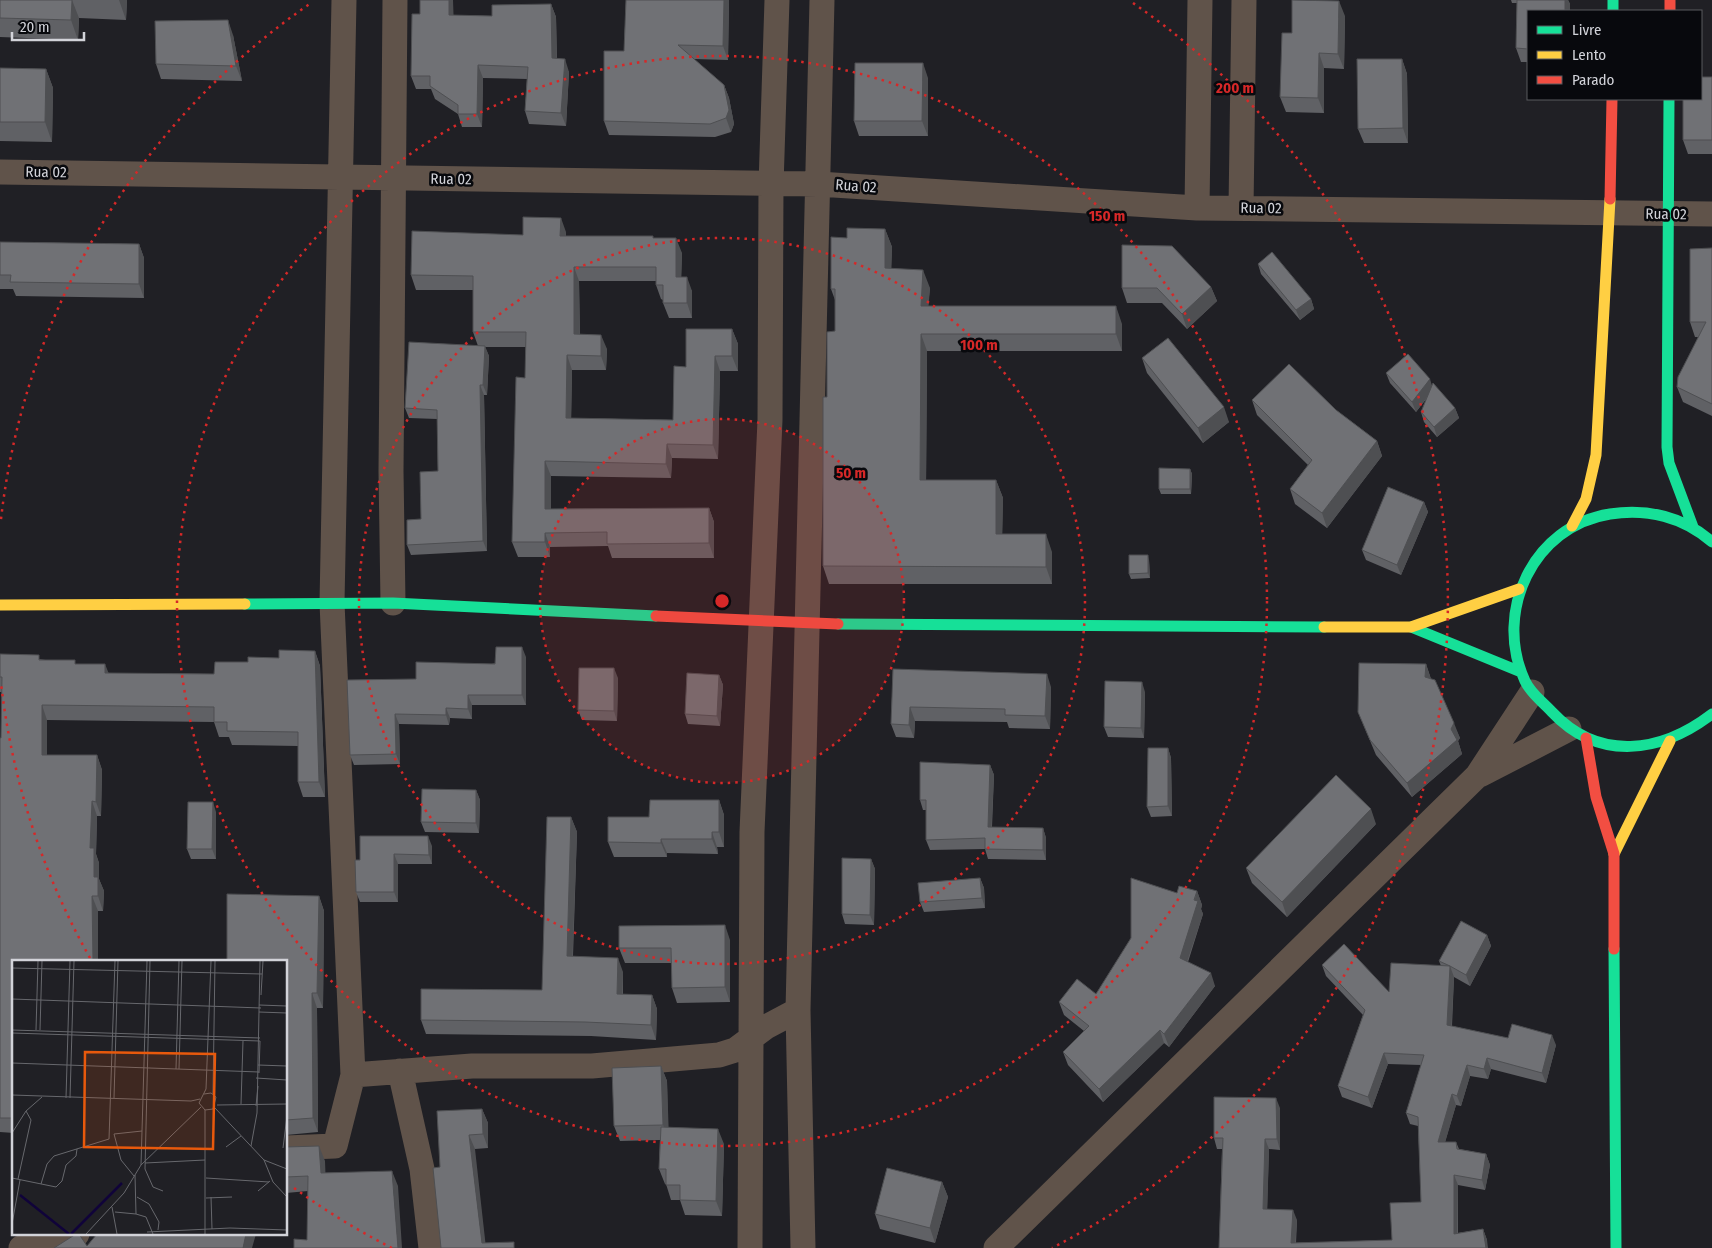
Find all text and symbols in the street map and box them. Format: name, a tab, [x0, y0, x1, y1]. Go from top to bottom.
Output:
scale bar	[12, 10, 85, 42]
legend	[1527, 10, 1702, 100]
text: 20 m	[20, 18, 50, 36]
text: Livre	[1572, 21, 1601, 39]
text: Lento	[1572, 46, 1606, 64]
text: Parado	[1572, 71, 1615, 89]
text: 200 m	[1215, 79, 1254, 97]
street label: Rua 02	[25, 163, 67, 181]
street label: Rua 02	[430, 170, 472, 188]
street label: Rua 02	[835, 176, 878, 196]
street label: Rua 02	[1240, 199, 1282, 217]
street label: Rua 02	[1645, 205, 1687, 223]
text: 150 m	[1089, 207, 1125, 225]
text: 100 m	[960, 336, 998, 354]
text: 50 m	[836, 464, 866, 482]
centre of rings	[713, 592, 731, 610]
inset map	[12, 960, 288, 1236]

